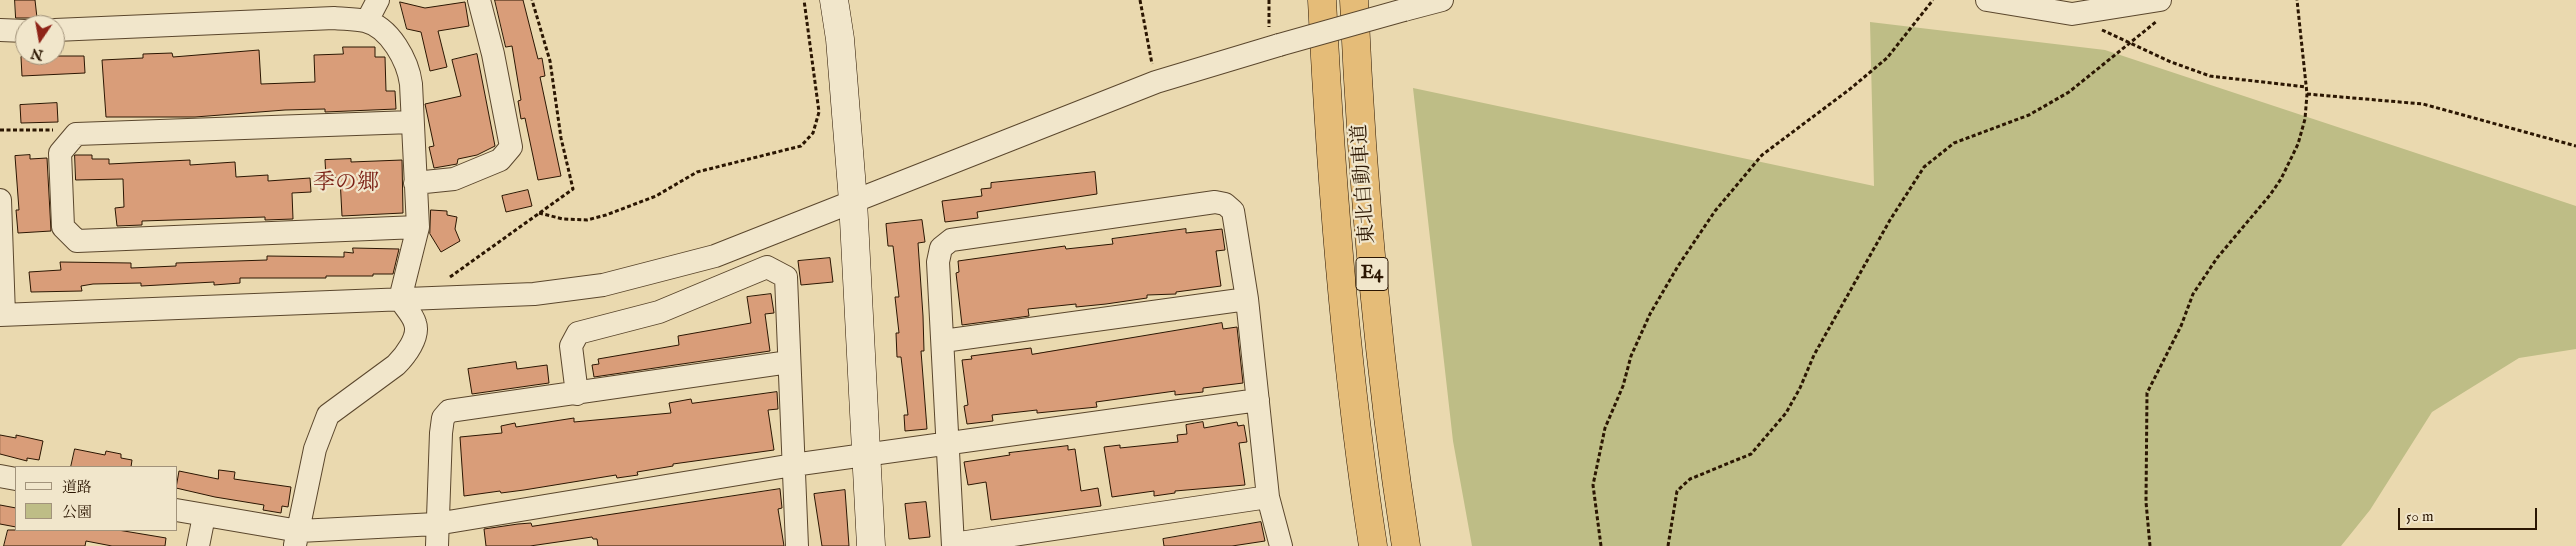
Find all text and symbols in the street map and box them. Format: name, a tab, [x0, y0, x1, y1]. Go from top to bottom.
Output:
north arrow	[15, 15, 65, 65]
text: N	[29, 44, 45, 64]
street label: 東北自動車道	[1349, 123, 1381, 245]
district label: 季の郷	[313, 171, 379, 197]
road number: E4	[1356, 258, 1388, 290]
legend	[15, 466, 178, 531]
text: 道路	[62, 478, 92, 497]
scale bar	[2401, 498, 2540, 530]
text: 公園	[62, 503, 92, 522]
text: 50 m	[2406, 507, 2434, 526]

